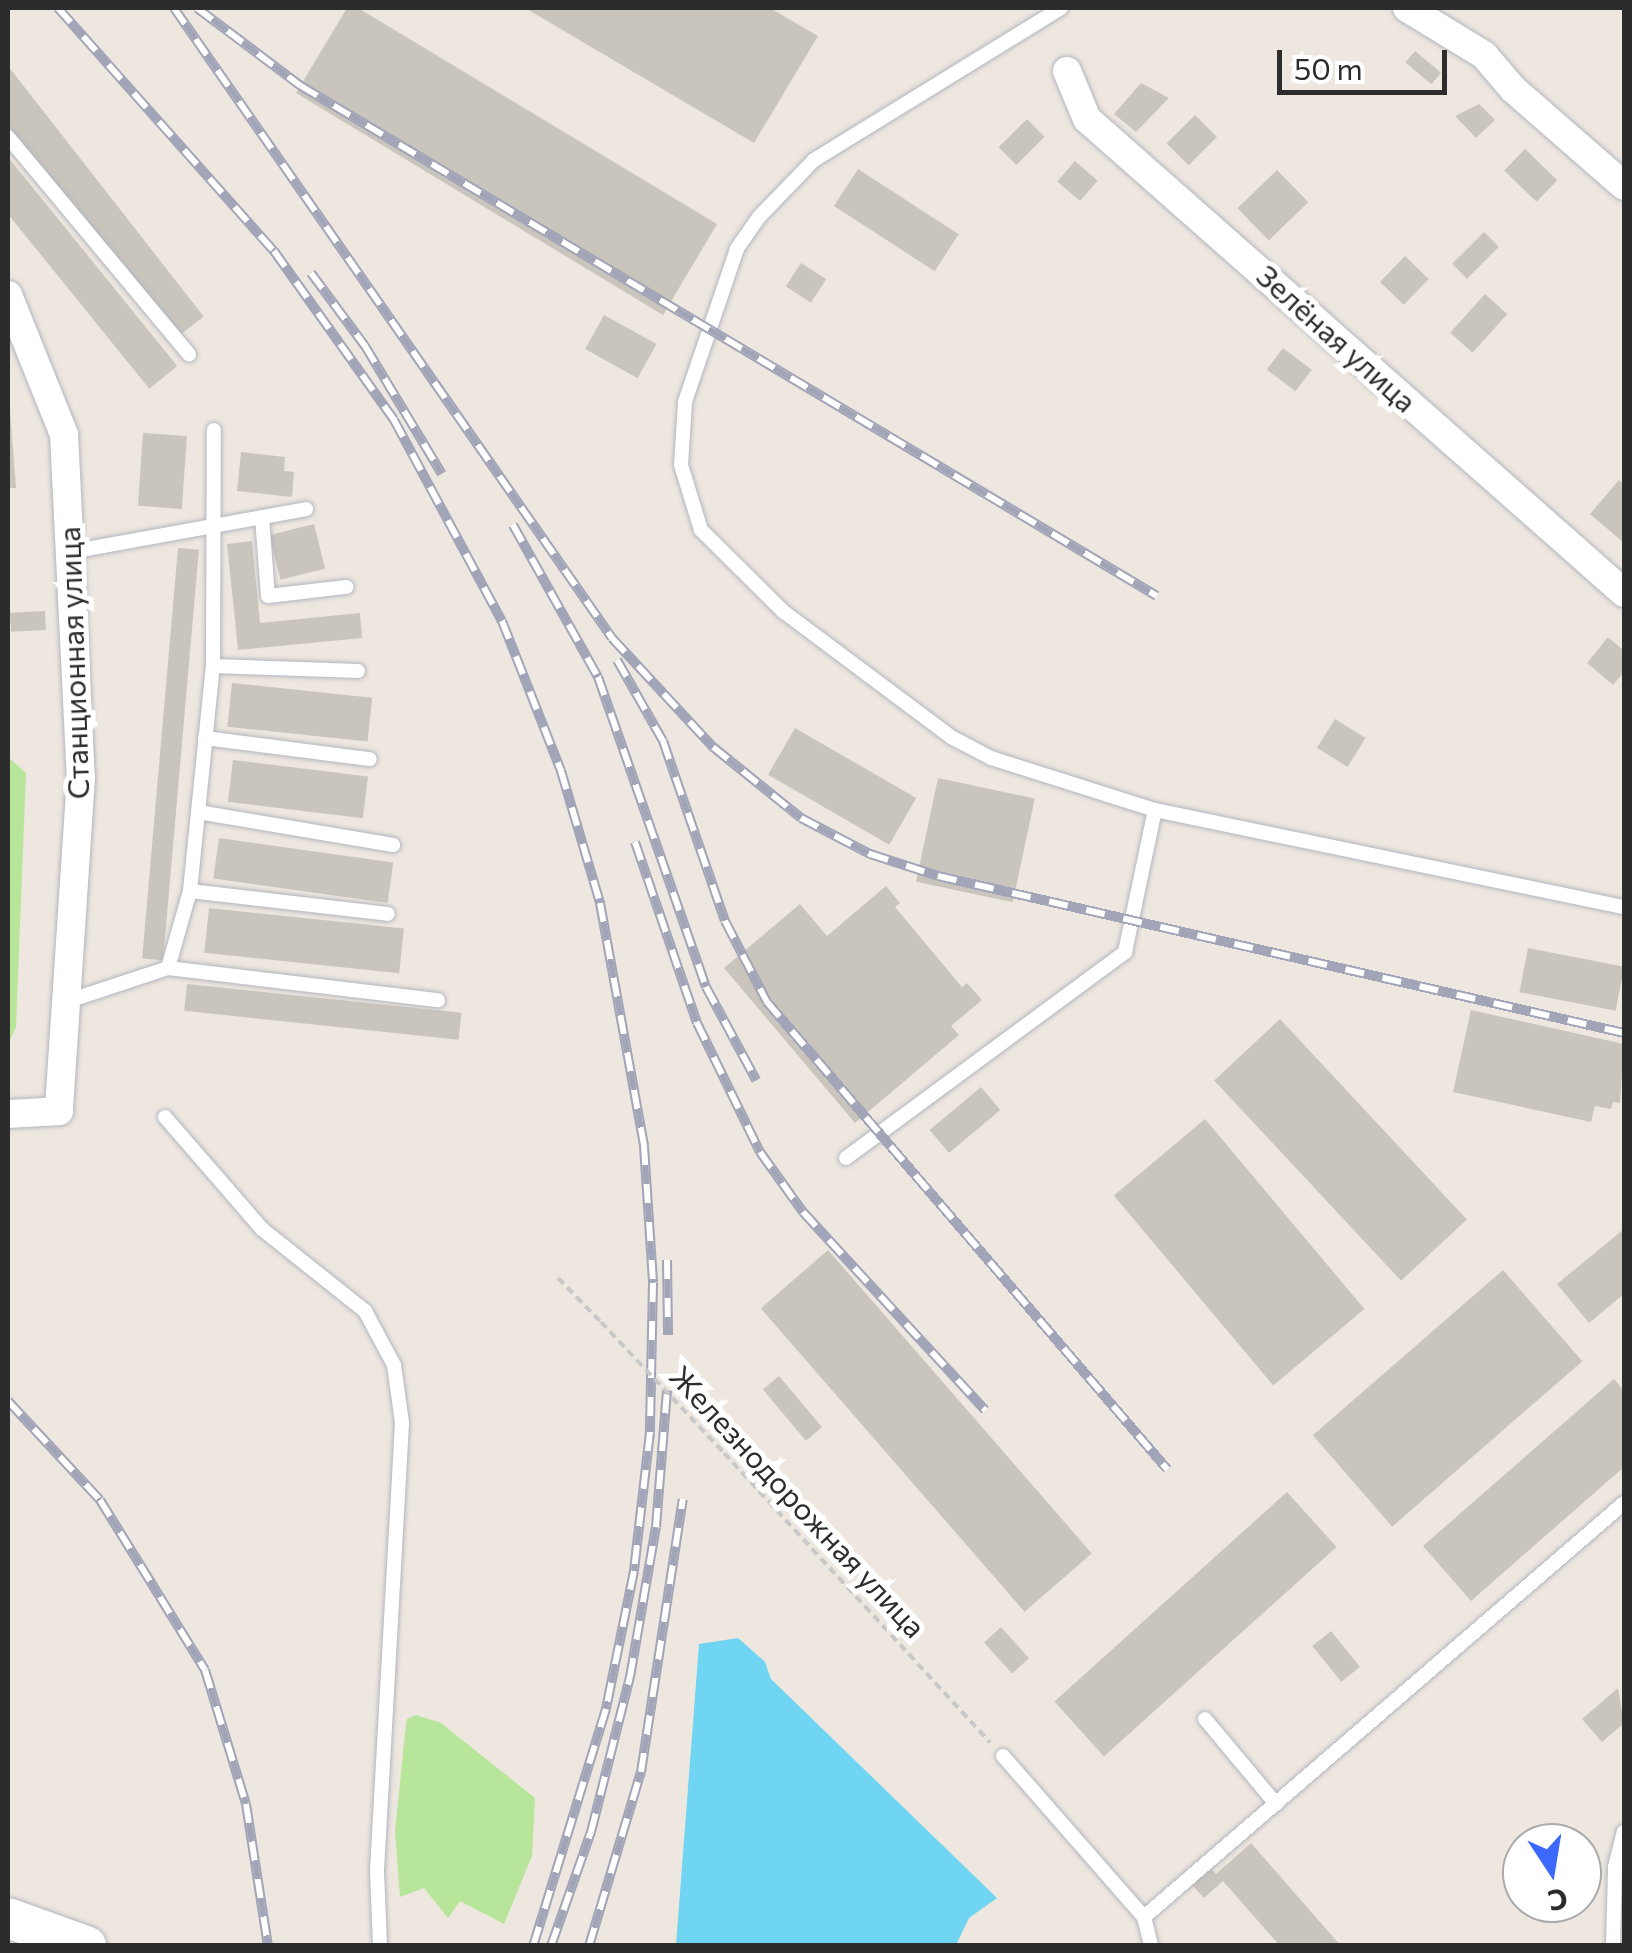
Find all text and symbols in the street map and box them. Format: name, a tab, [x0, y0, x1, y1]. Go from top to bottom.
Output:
scale bar	[1282, 30, 1452, 92]
text: 50 m	[1294, 49, 1363, 86]
street label: Зелёная улица	[1250, 257, 1424, 419]
street label: Станционная улица	[50, 526, 96, 800]
street label: Железнодорожная улица	[663, 1358, 933, 1644]
north arrow	[1502, 1823, 1602, 1923]
text: С	[1545, 1882, 1571, 1919]

